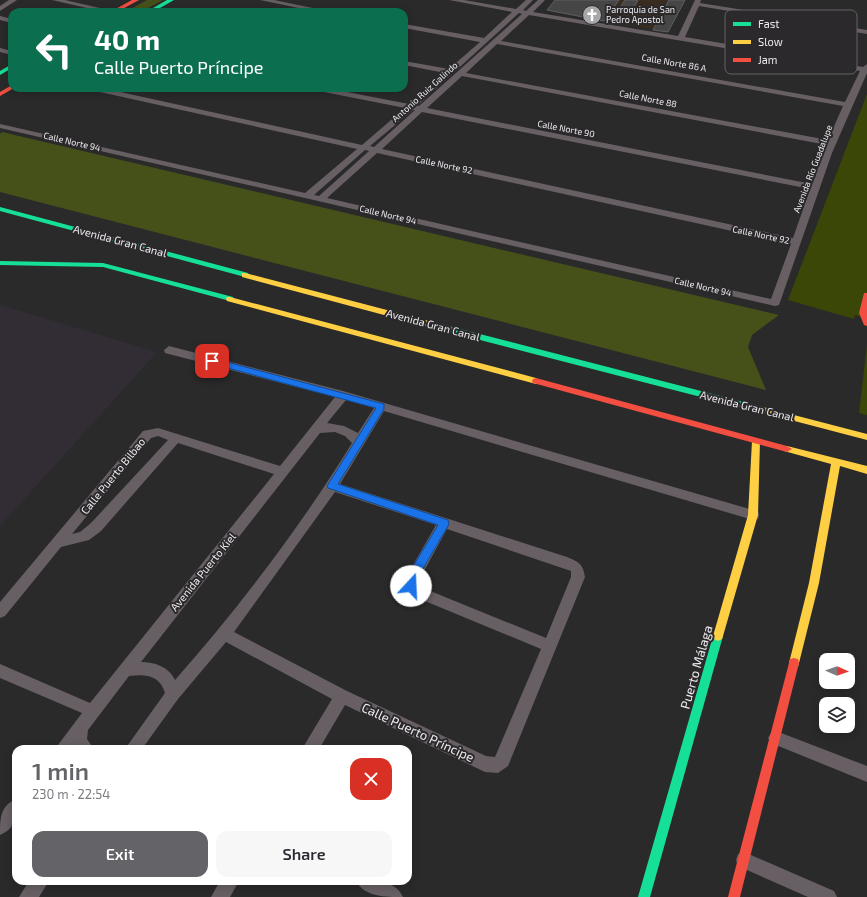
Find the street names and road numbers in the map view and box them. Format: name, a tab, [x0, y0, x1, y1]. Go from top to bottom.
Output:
street label: Calle Norte 86 A	[641, 51, 708, 74]
street label: Antonio Ruiz Galindo	[390, 59, 460, 124]
street label: Calle Norte 88	[618, 88, 678, 109]
street label: Calle Norte 90	[536, 118, 596, 139]
street label: Avenida Río Guadalupe	[791, 123, 834, 214]
street label: Calle Norte 94	[42, 130, 102, 154]
street label: Calle Norte 92	[415, 153, 474, 176]
street label: Calle Norte 94	[358, 203, 418, 227]
street label: Avenida Gran Canal	[72, 222, 169, 259]
street label: Calle Norte 92	[732, 223, 791, 246]
street label: Calle Norte 94	[673, 275, 733, 299]
street label: Avenida Gran Canal	[385, 306, 482, 343]
street label: Avenida Gran Canal	[699, 388, 796, 424]
street label: Calle Puerto Bilbao	[78, 435, 147, 517]
street label: Avenida Puerto Kiel	[167, 530, 239, 613]
street label: Puerto Málaga	[676, 623, 716, 711]
street label: Calle Puerto Príncipe	[359, 699, 477, 765]

